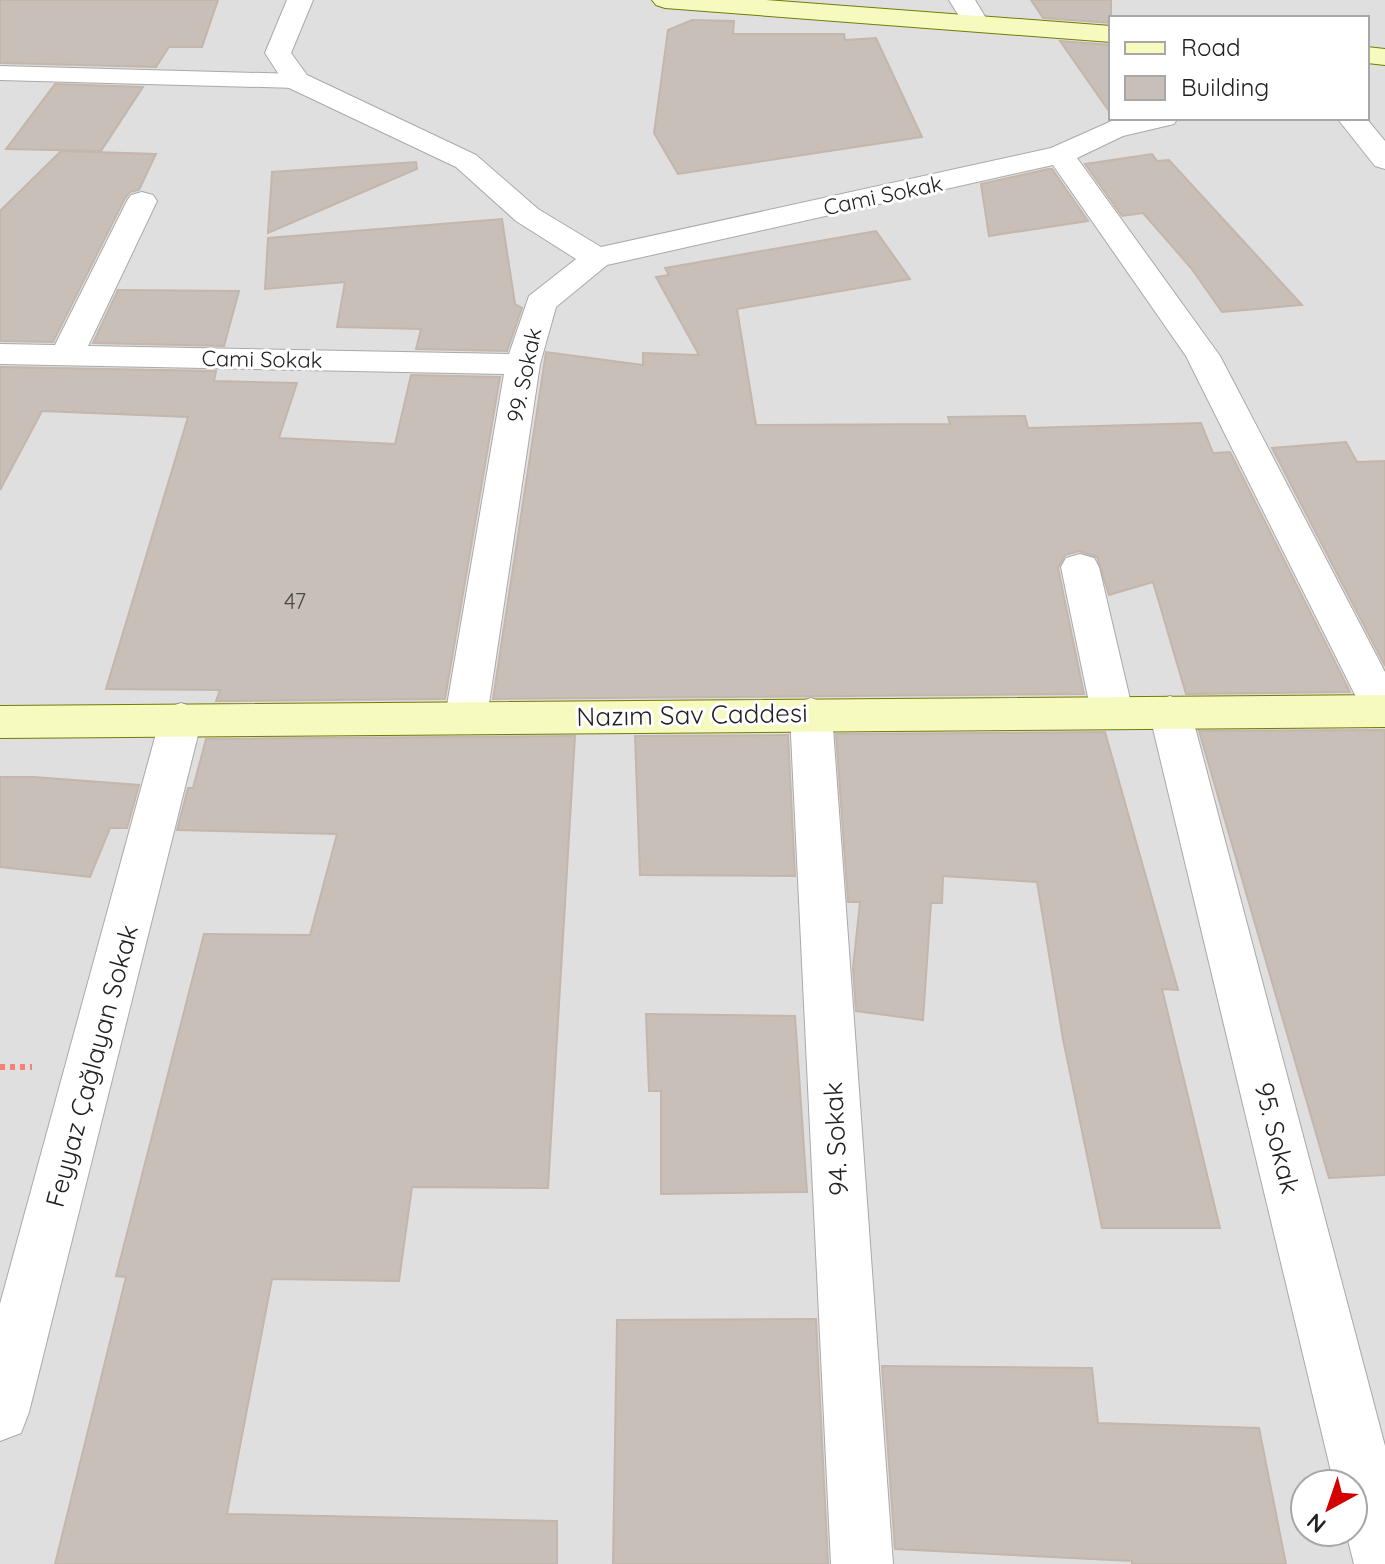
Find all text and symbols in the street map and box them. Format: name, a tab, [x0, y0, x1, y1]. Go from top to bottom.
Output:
legend	[1109, 16, 1369, 120]
text: Road	[1181, 32, 1241, 62]
text: Building	[1181, 72, 1269, 102]
street label: Cami Sokak	[821, 169, 945, 221]
street label: 99. Sokak	[500, 325, 548, 425]
street label: Cami Sokak	[201, 344, 323, 374]
house number: 47	[284, 587, 306, 615]
street label: Nazım Sav Caddesi	[576, 696, 808, 733]
street label: Feyyaz Çağlayan Sokak	[38, 921, 145, 1211]
street label: 95. Sokak	[1248, 1079, 1307, 1197]
street label: 94. Sokak	[816, 1081, 855, 1197]
north arrow	[1289, 1468, 1369, 1548]
text: N	[1301, 1507, 1331, 1539]

